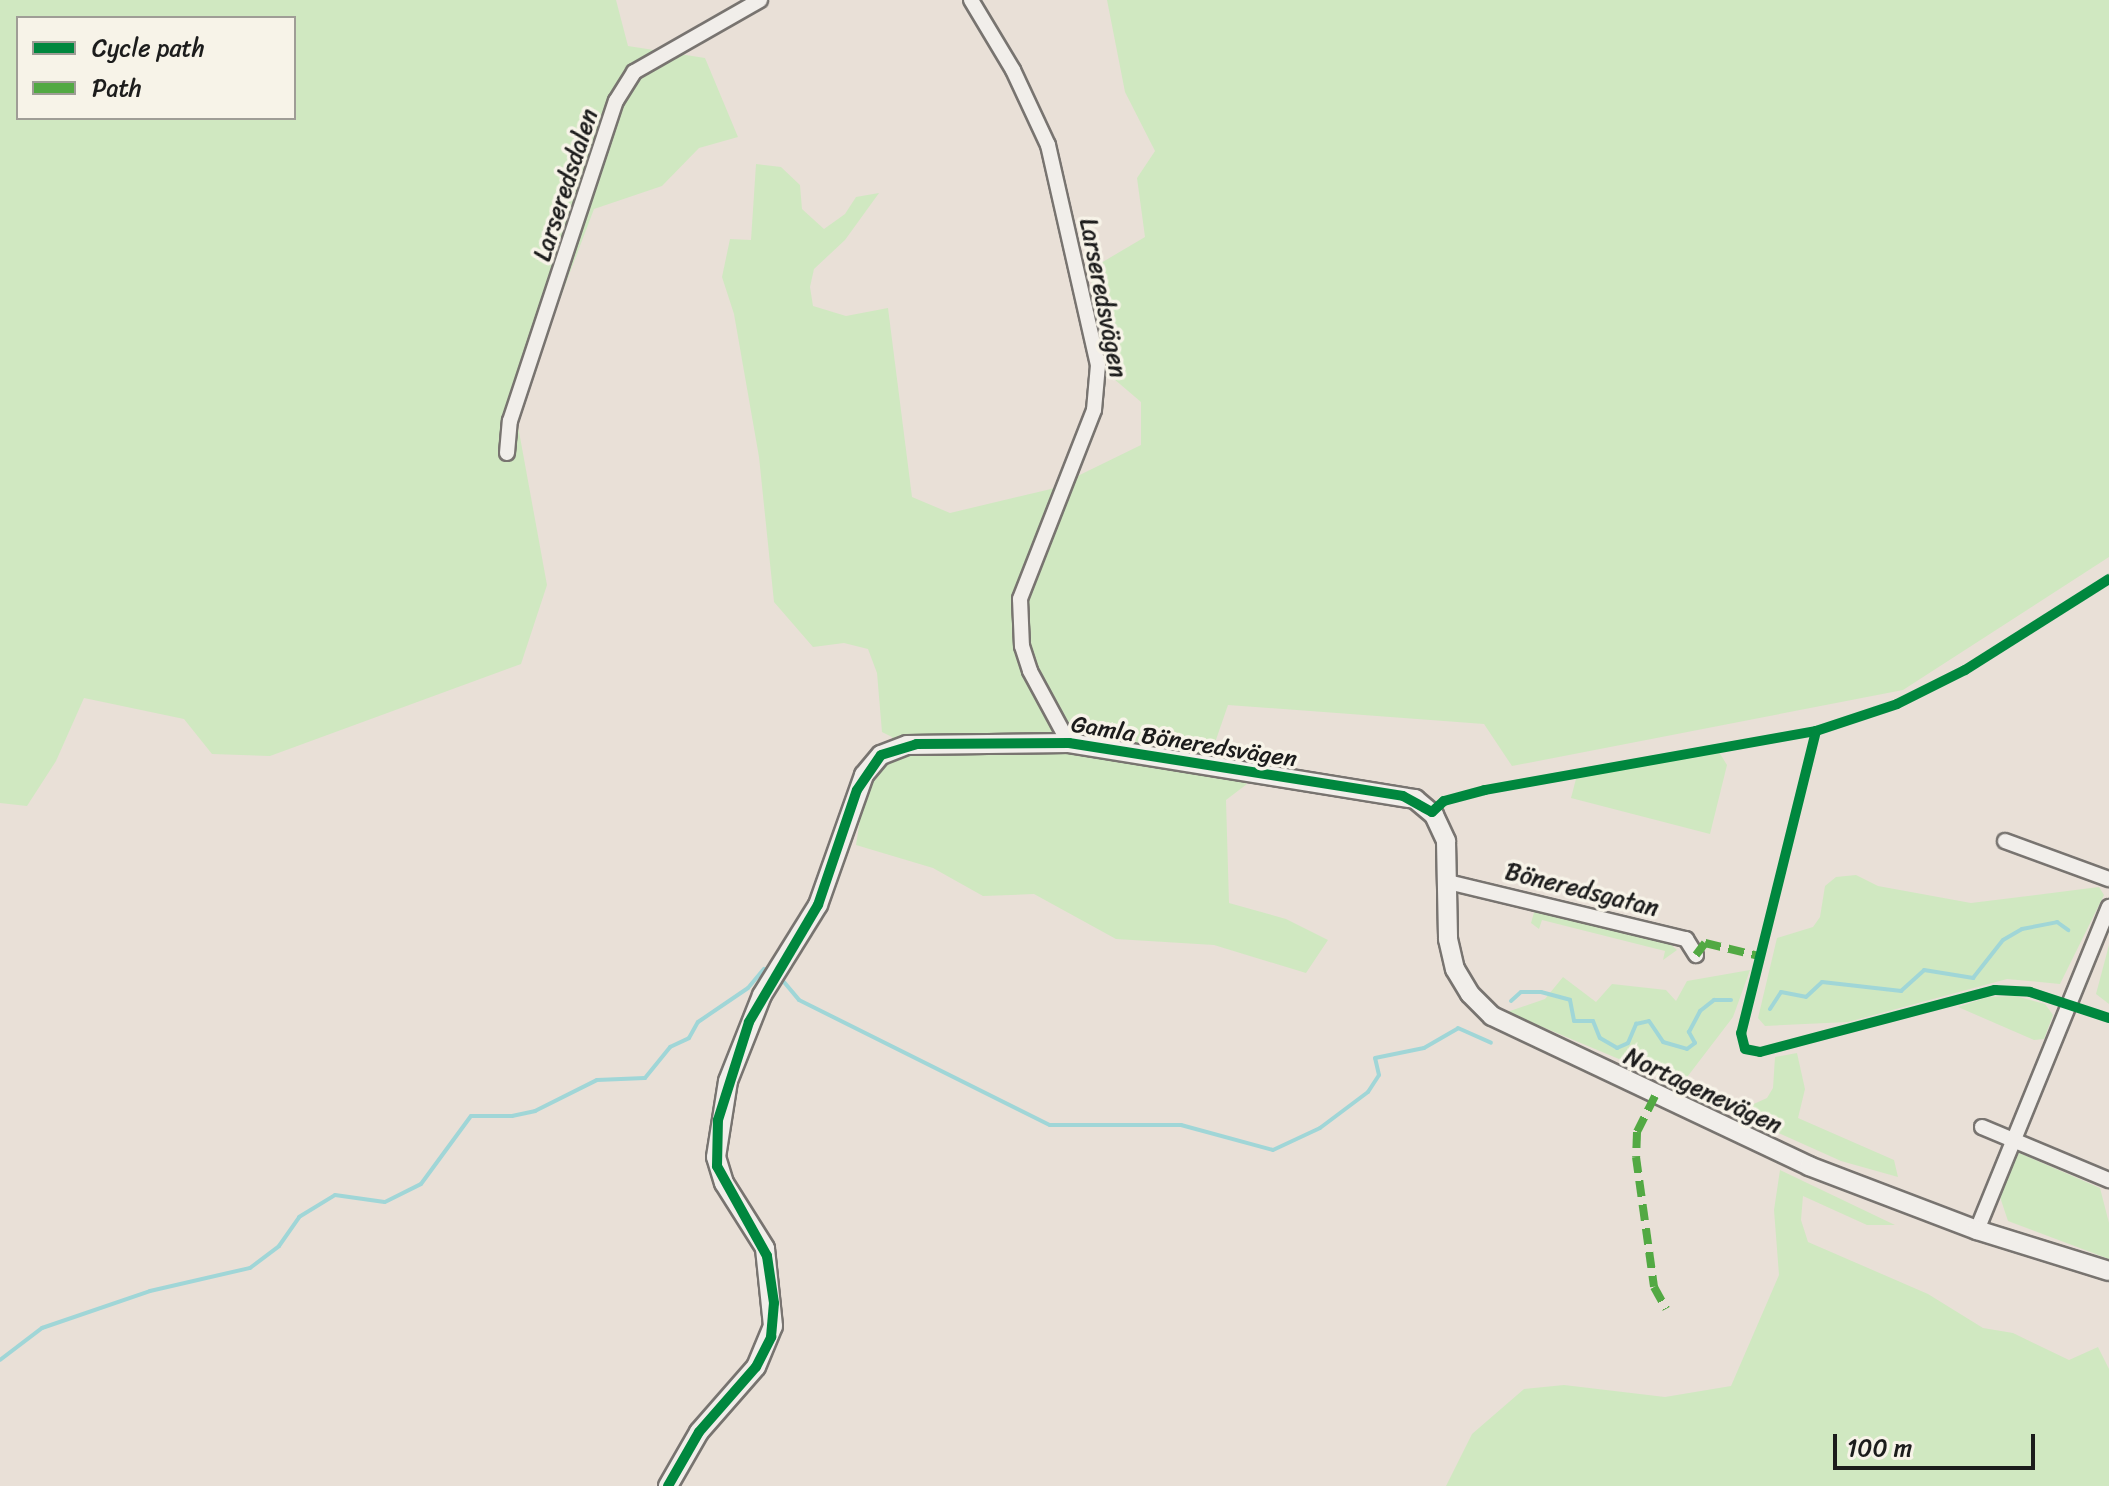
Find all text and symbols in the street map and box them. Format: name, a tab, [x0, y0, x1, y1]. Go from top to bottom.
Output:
legend	[16, 16, 296, 120]
text: Cycle path	[92, 27, 205, 69]
text: Path	[92, 67, 142, 109]
street label: Larseredsdalen	[528, 105, 604, 265]
street label: Larseredsvägen	[1073, 216, 1133, 380]
street label: Gamla Böneredsvägen	[1069, 710, 1299, 774]
street label: Böneredsgatan	[1502, 857, 1662, 923]
street label: Nortagenevägen	[1620, 1042, 1786, 1140]
scale bar	[1837, 1418, 2039, 1468]
text: 100 m	[1847, 1427, 1912, 1469]

